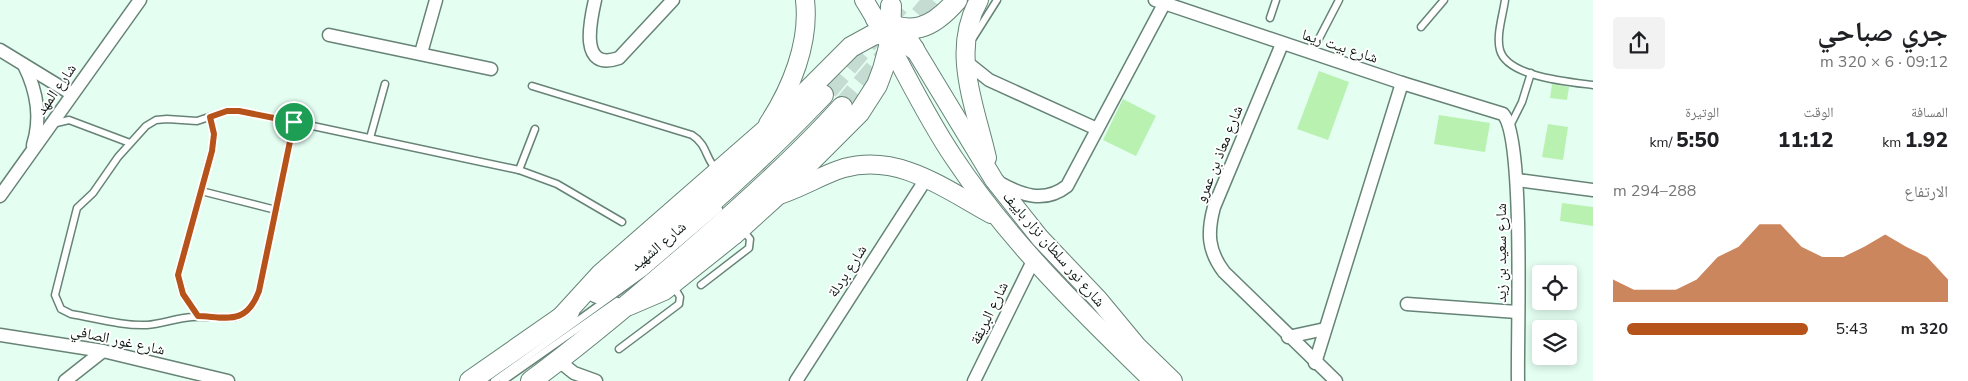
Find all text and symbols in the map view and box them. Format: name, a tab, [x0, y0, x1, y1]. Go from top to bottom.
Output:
text: جري صباحي	[1817, 13, 1948, 51]
button: share	[1613, 17, 1665, 69]
street label: شارع بيت ريما	[1299, 24, 1381, 68]
text: 09:12 · 6 × 320 m	[1820, 51, 1948, 73]
street label: شارع المهد	[31, 59, 81, 119]
pin	[273, 101, 315, 143]
street label: شارع معاذ بن عمرو	[1190, 102, 1248, 205]
text: الوتيرة	[1685, 103, 1719, 122]
text: الوقت	[1804, 103, 1834, 122]
text: المسافة	[1911, 103, 1948, 122]
icon: arrive	[280, 108, 308, 136]
text: 5:50	[1676, 126, 1719, 154]
text: 11:12	[1778, 126, 1834, 154]
text: 1.92	[1905, 126, 1948, 154]
text: /km	[1650, 133, 1676, 152]
text: km	[1882, 133, 1905, 152]
text: 288–294 m	[1613, 180, 1696, 202]
text: الارتفاع	[1904, 181, 1948, 203]
street label: شارع نور سلطان نزار باييف	[998, 187, 1110, 311]
street label: شارع سعيد بن زيد	[1491, 203, 1511, 303]
street label: شارع الشهيد	[626, 217, 690, 275]
street label: شارع بردلة	[823, 241, 871, 301]
map controls	[1532, 265, 1577, 365]
button: locate	[1532, 265, 1577, 310]
street label: شارع البريقة	[965, 278, 1013, 348]
text: 5:43	[1836, 318, 1868, 340]
text: 320 m	[1901, 318, 1948, 340]
street label: شارع غور الصافي	[69, 320, 167, 361]
button: layers	[1532, 320, 1577, 365]

